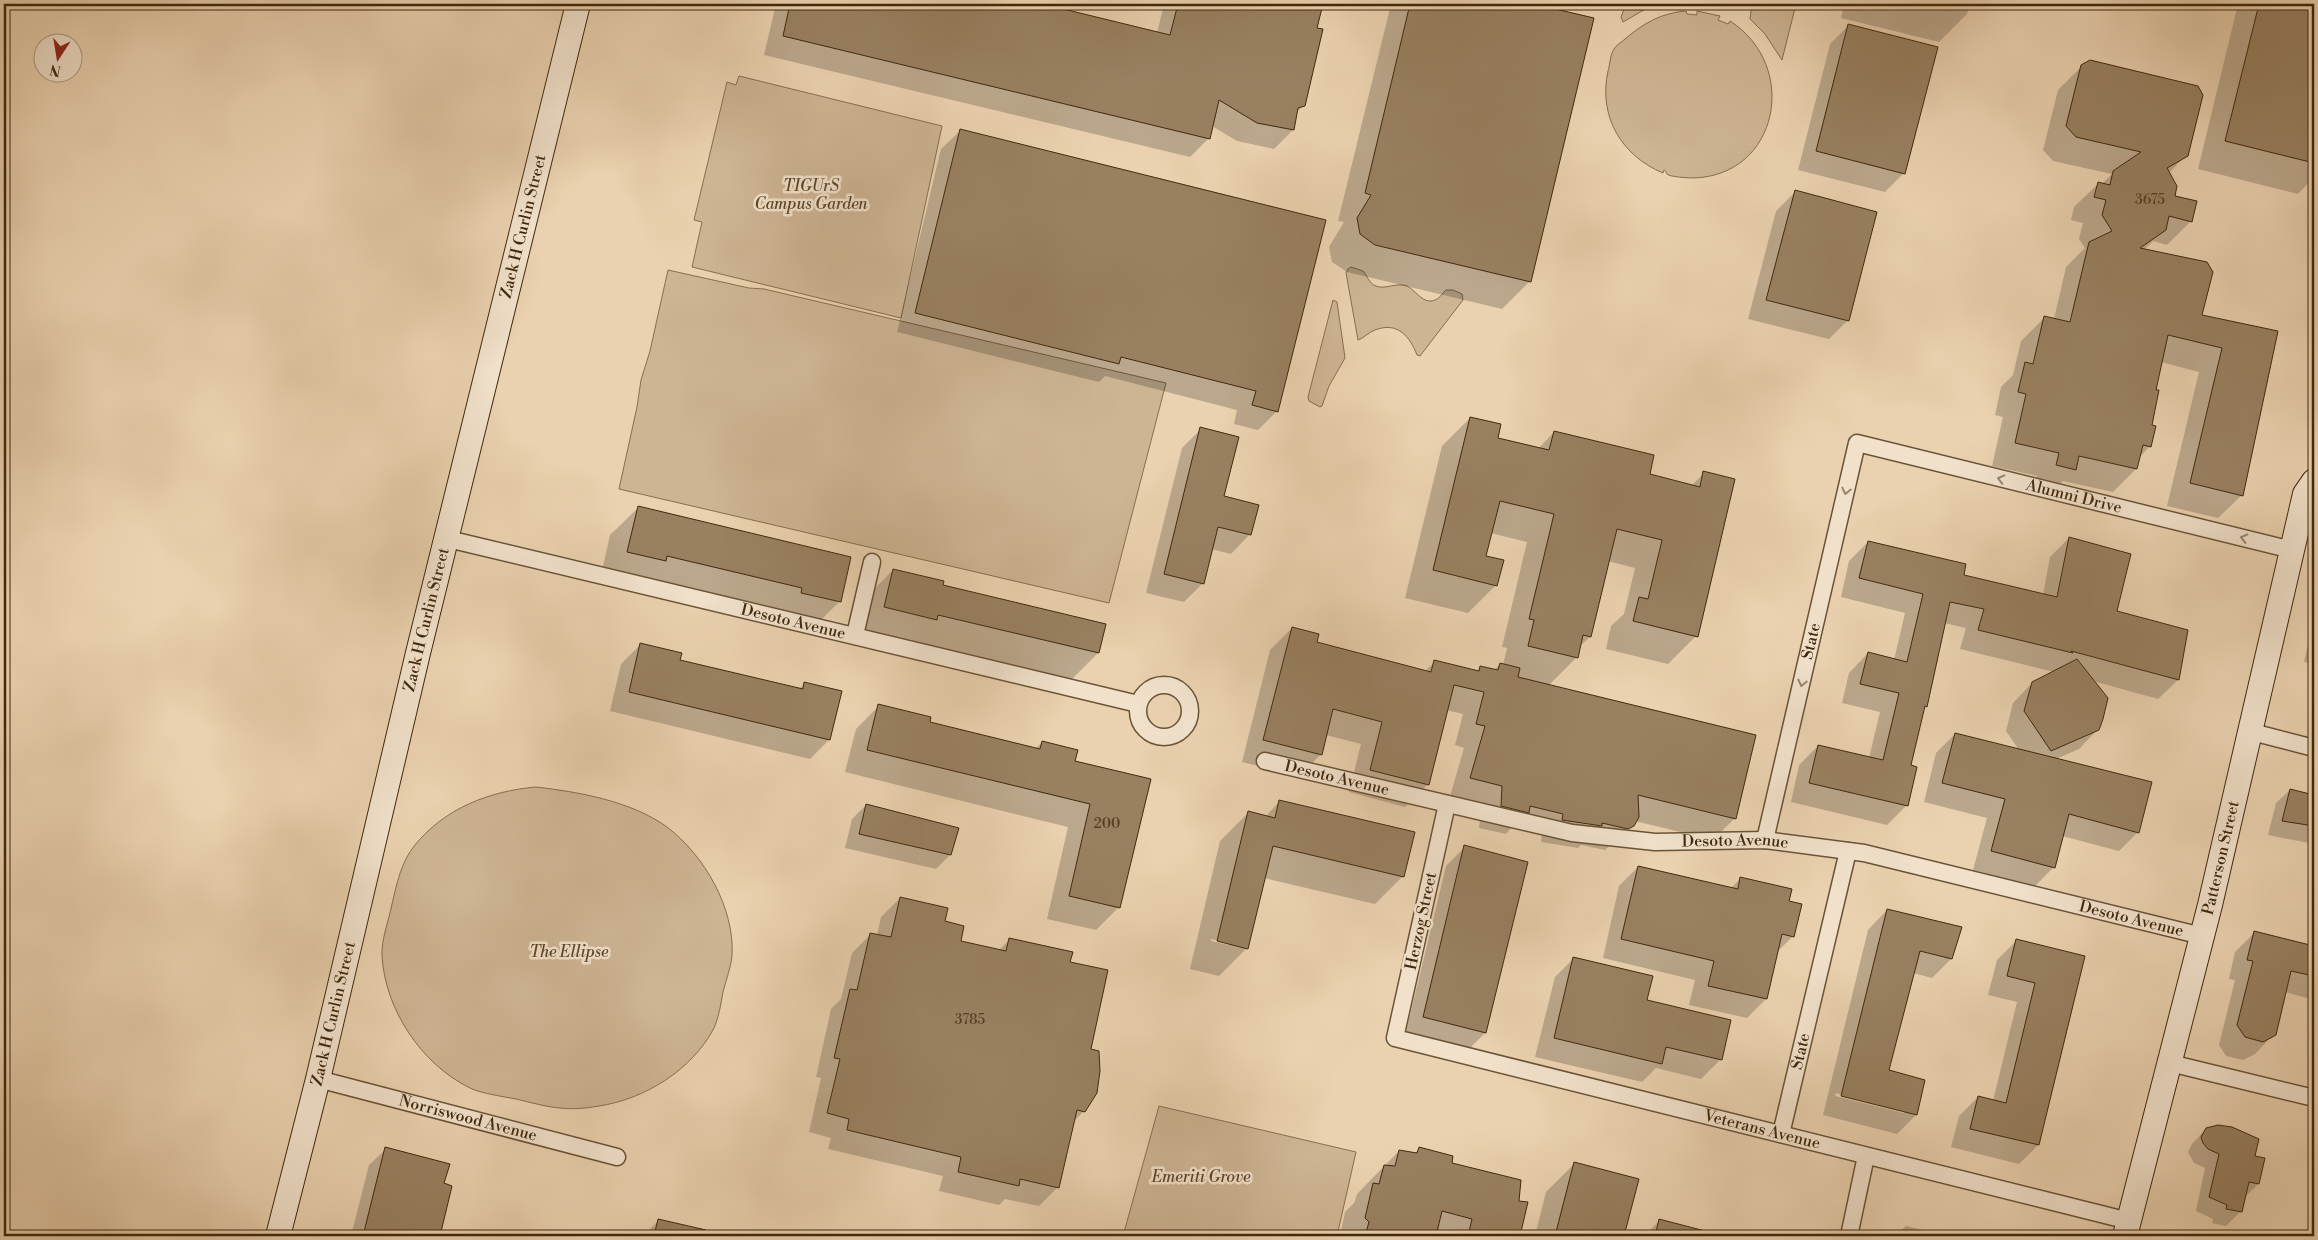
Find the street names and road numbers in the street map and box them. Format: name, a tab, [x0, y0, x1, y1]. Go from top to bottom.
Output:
street label: Zack H Curlin Street	[496, 152, 551, 300]
street label: Alumni Drive	[2023, 475, 2124, 518]
street label: Zack H Curlin Street	[399, 545, 454, 694]
street label: Desoto Avenue	[739, 599, 848, 644]
street label: State	[1797, 621, 1825, 661]
street label: Desoto Avenue	[1283, 756, 1391, 800]
street label: Patterson Street	[2198, 798, 2244, 917]
street label: Desoto Avenue	[1681, 830, 1790, 853]
street label: Herzog Street	[1401, 870, 1441, 972]
street label: Desoto Avenue	[2077, 896, 2186, 941]
street label: Zack H Curlin Street	[307, 939, 360, 1088]
street label: State	[1787, 1031, 1815, 1072]
street label: Norriswood Avenue	[397, 1091, 539, 1146]
street label: Veterans Avenue	[1701, 1105, 1822, 1154]

